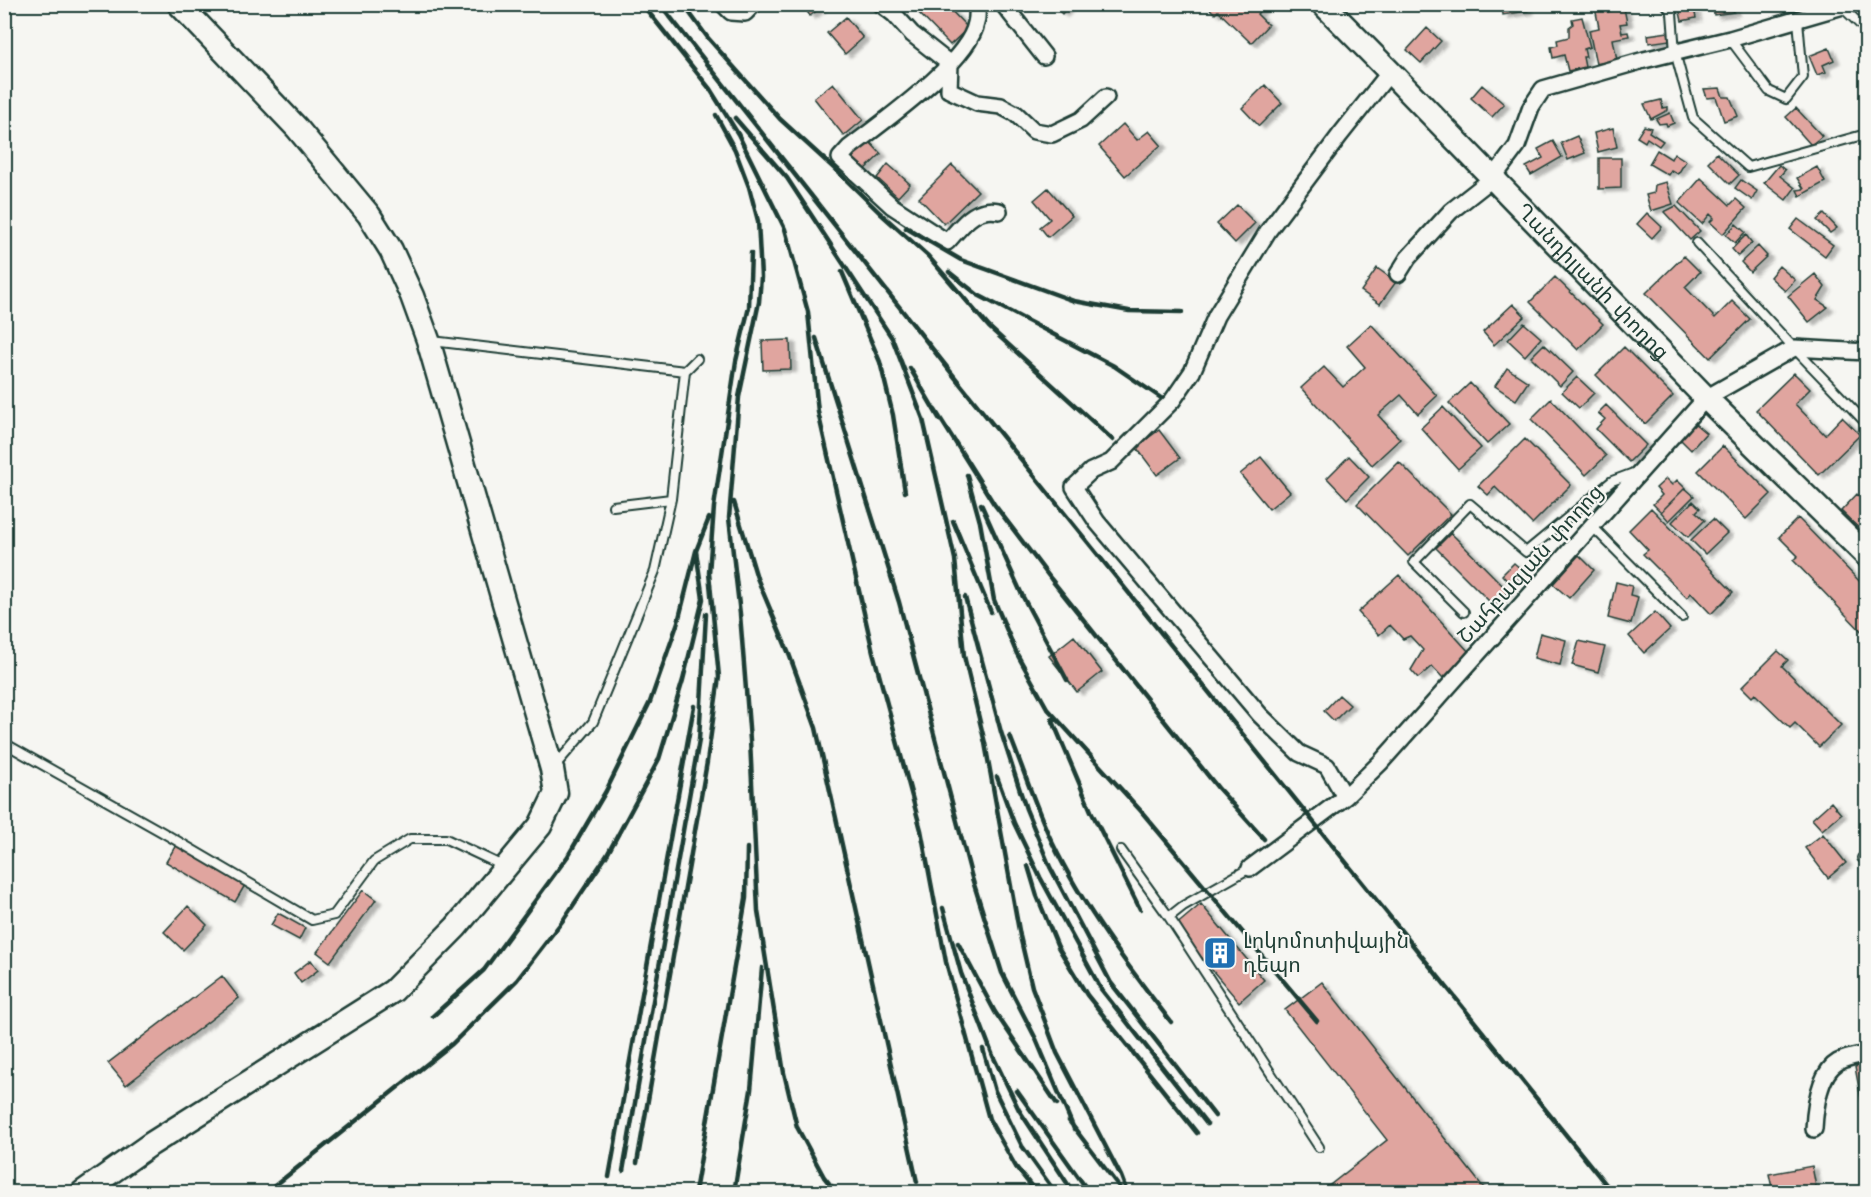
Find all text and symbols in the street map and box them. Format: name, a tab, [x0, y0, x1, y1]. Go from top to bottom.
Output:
street label: Ղանդիլյանի փողոց	[1510, 197, 1675, 366]
street label: Շահբազյան փողոց	[1451, 478, 1610, 650]
place label: Լոկոմոտիվային դեպո	[1243, 927, 1409, 980]
building icon: Լոկոմոտիվային դեպո	[1202, 935, 1238, 971]

